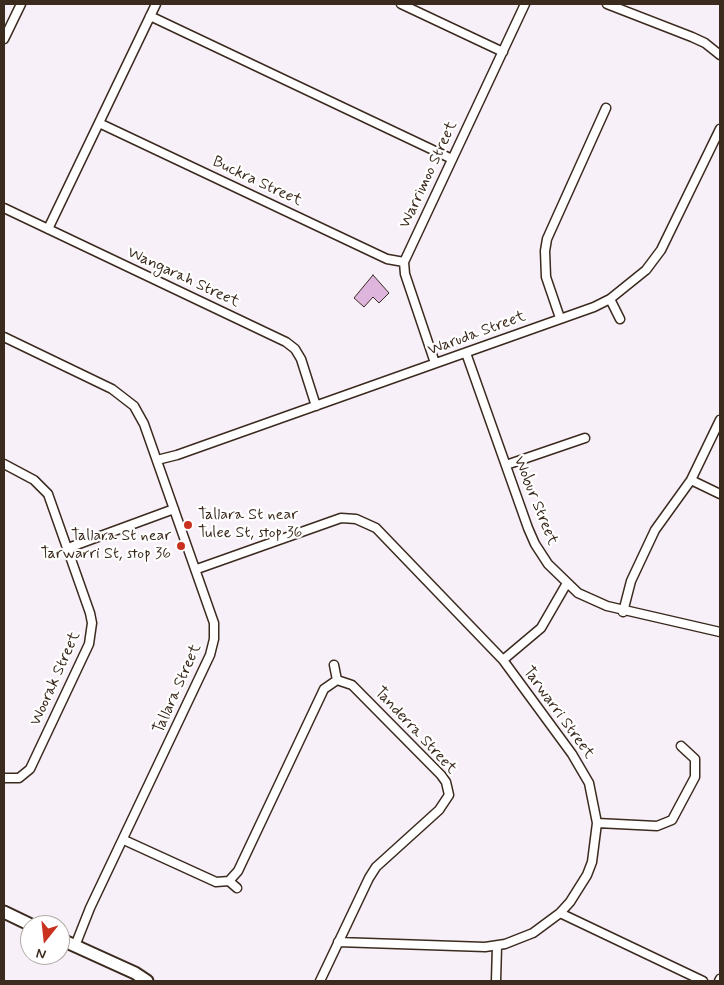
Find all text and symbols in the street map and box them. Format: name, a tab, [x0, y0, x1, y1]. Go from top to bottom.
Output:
street label: Warrimoo Street	[396, 118, 462, 232]
street label: Buckra Street	[209, 153, 305, 211]
street label: Wangarah Street	[124, 244, 242, 312]
street label: Waruda Street	[425, 307, 529, 361]
street label: Wobur Street	[508, 454, 562, 548]
place label: Tallara St near Tulee St, stop 36	[198, 506, 302, 544]
marker: Tallara St near Tulee St, stop 36	[182, 519, 194, 531]
place label: Tallara St near Tarwarri St, stop 36	[40, 527, 171, 565]
marker: Tallara St near Tarwarri St, stop 36	[175, 540, 187, 552]
street label: Woorak Street	[27, 629, 85, 729]
street label: Tallara Street	[150, 641, 206, 737]
street label: Tarwarri Street	[518, 663, 598, 763]
street label: Tanderra Street	[370, 683, 460, 779]
north arrow	[20, 915, 70, 965]
text: N	[34, 944, 48, 963]

